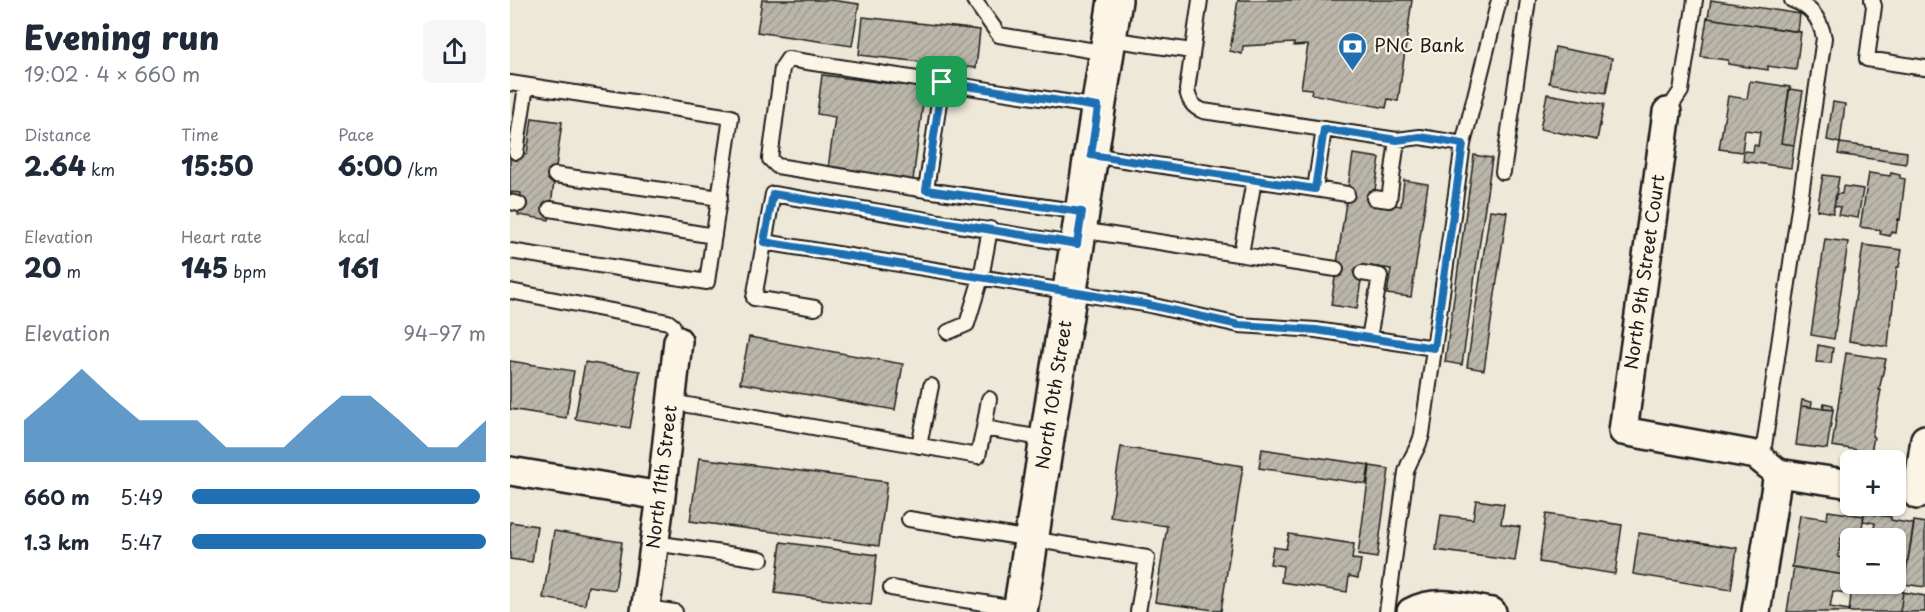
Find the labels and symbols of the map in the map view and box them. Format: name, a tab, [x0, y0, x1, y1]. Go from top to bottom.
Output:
bank icon: PNC Bank	[1337, 30, 1369, 72]
place label: PNC Bank	[1374, 31, 1465, 58]
pin	[916, 56, 967, 107]
street label: North 9th Street Court	[1616, 172, 1671, 371]
street label: North 10th Street	[1027, 318, 1078, 471]
street label: North 11th Street	[638, 403, 683, 550]

